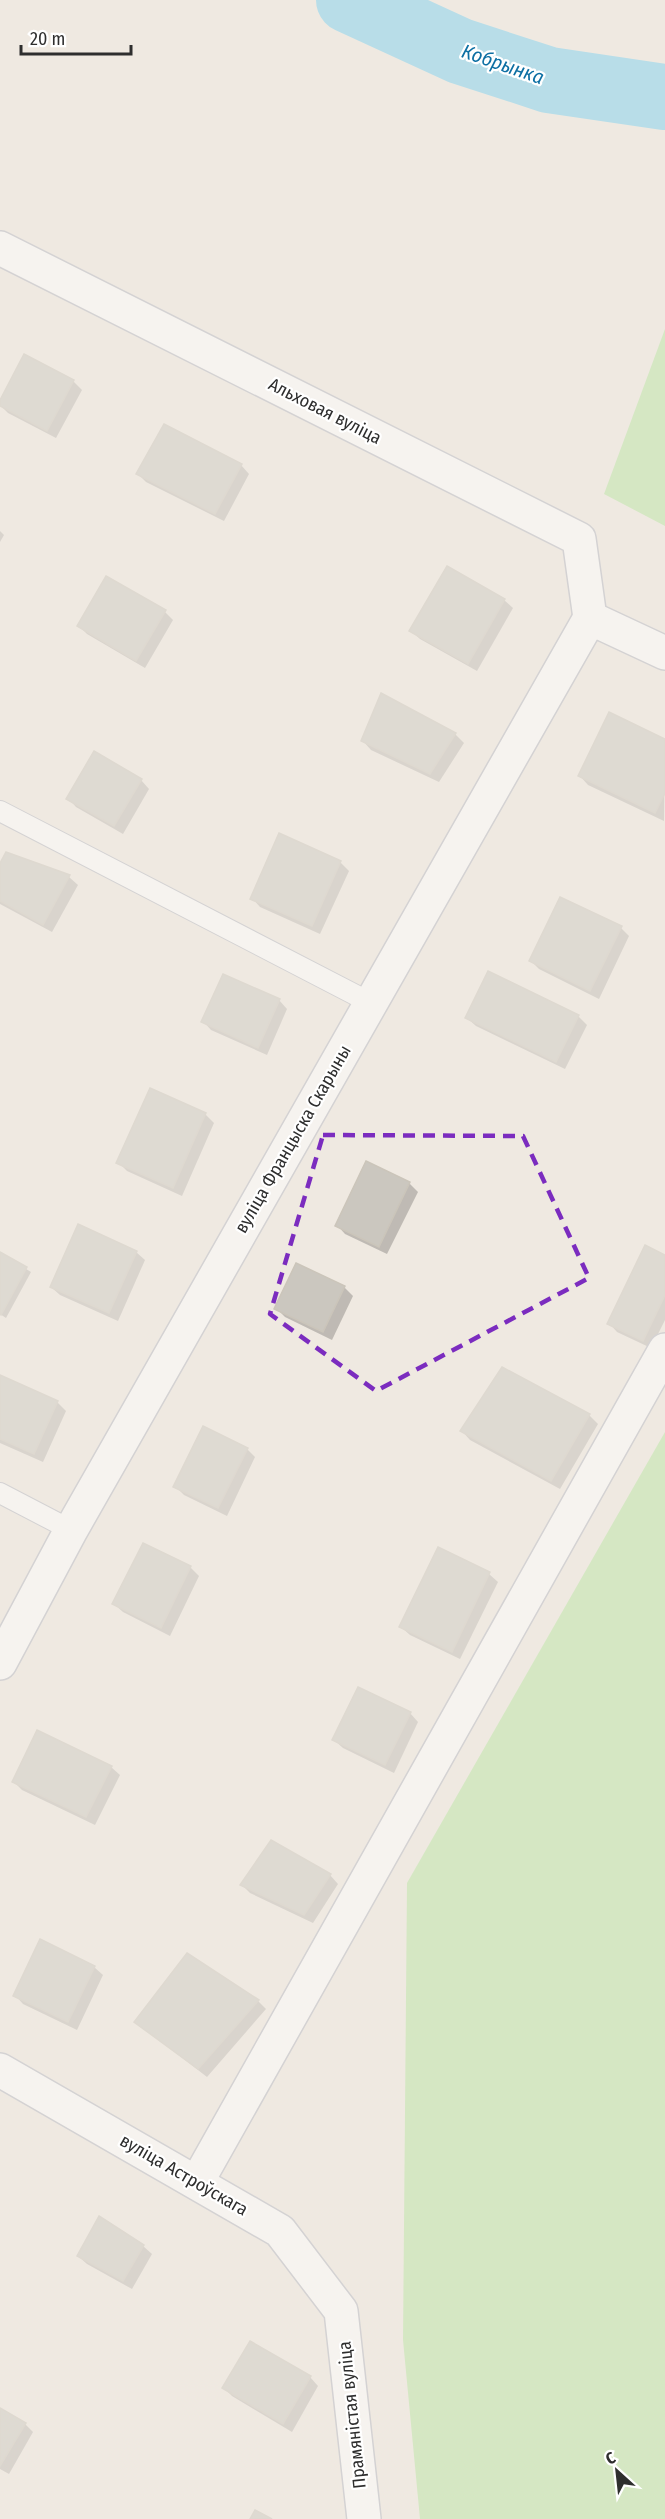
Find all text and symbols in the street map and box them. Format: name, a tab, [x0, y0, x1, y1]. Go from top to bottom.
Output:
scale bar	[21, 18, 130, 56]
text: 20 m	[30, 28, 65, 50]
water label: Кобрынка	[459, 39, 547, 89]
street label: Альховая вуліца	[265, 373, 385, 449]
street label: вуліца Францыска Скарыны	[230, 1041, 356, 1237]
street label: вуліца Астроўскага	[116, 2129, 252, 2221]
street label: Прамяністая вуліца	[333, 2340, 371, 2490]
north arrow	[587, 2441, 647, 2501]
text: С	[602, 2447, 619, 2468]

